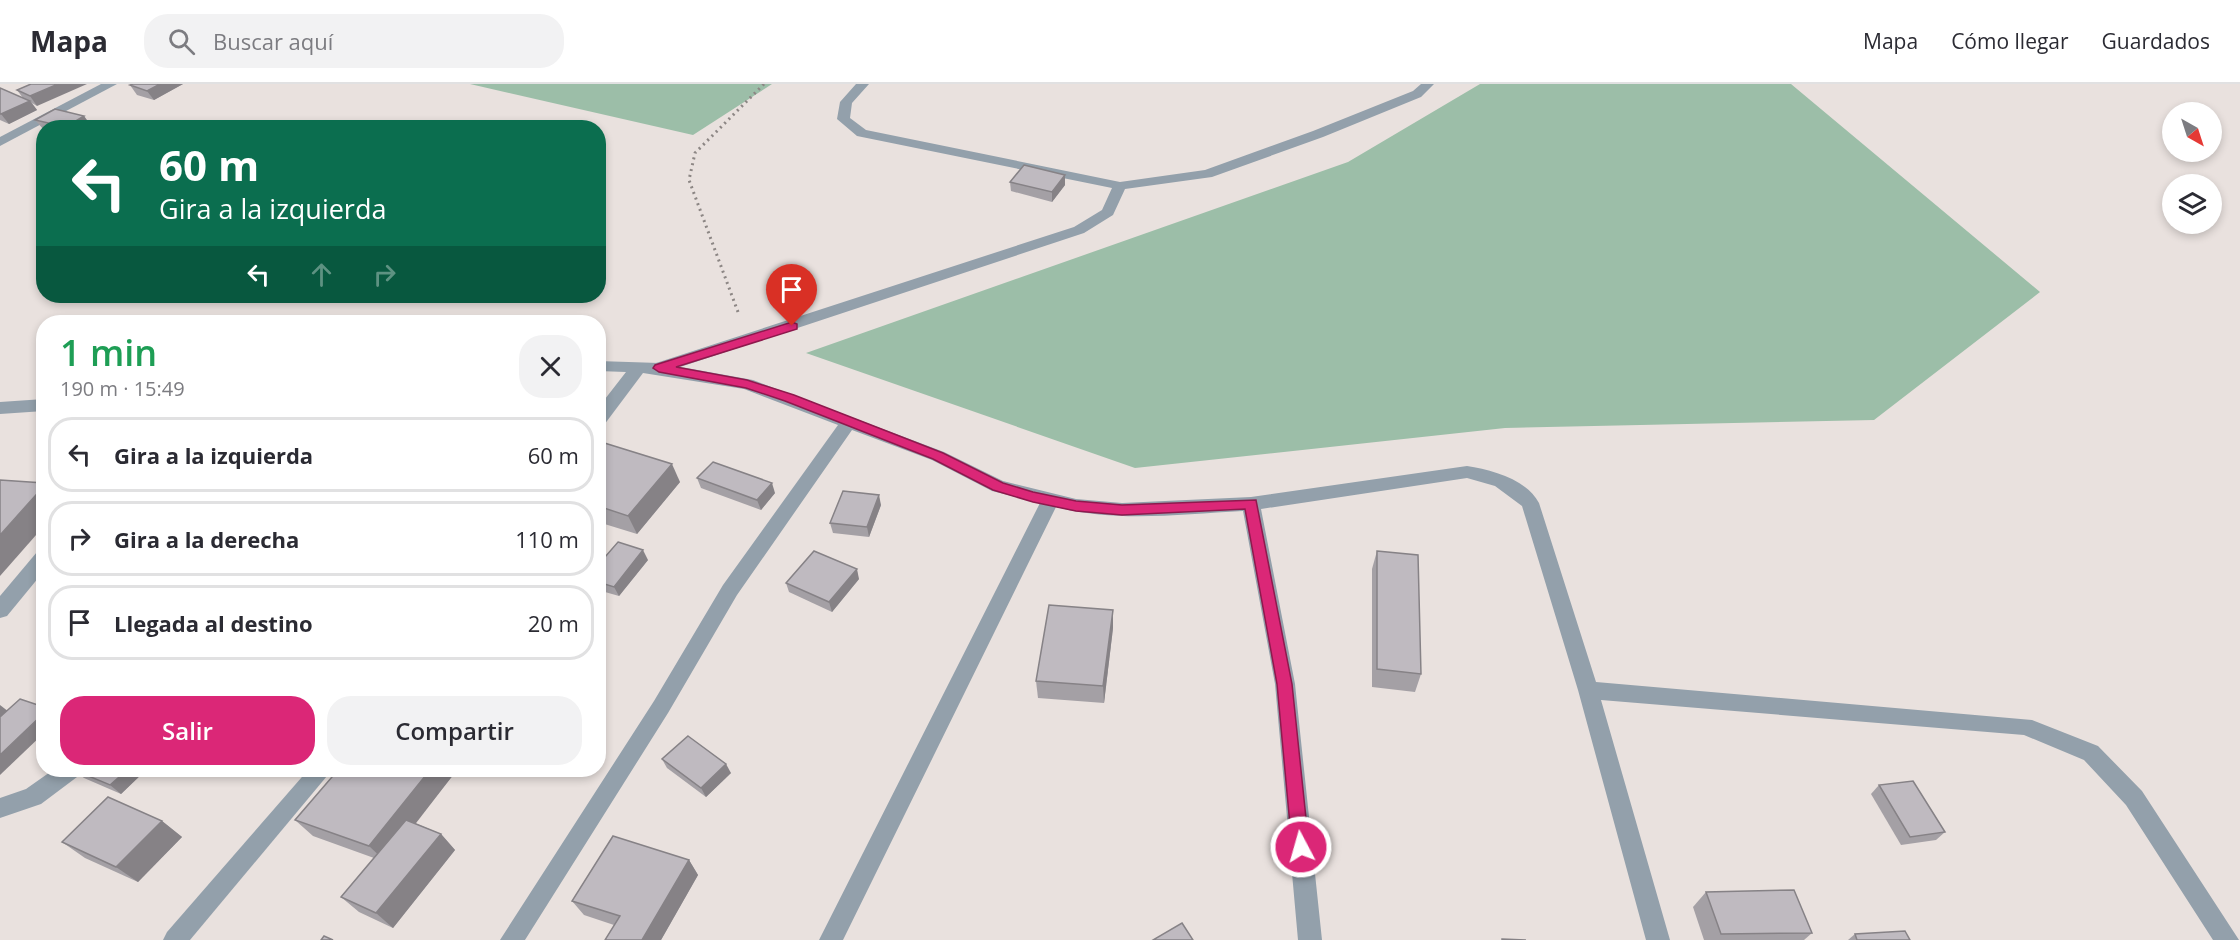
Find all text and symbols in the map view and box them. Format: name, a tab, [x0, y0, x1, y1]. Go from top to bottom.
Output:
search box	[144, 14, 564, 68]
text: Mapa	[30, 22, 108, 60]
icon: search	[165, 25, 198, 58]
text: Buscar aquí	[213, 26, 333, 56]
text: Mapa	[1863, 27, 1918, 55]
text: Cómo llegar	[1951, 27, 2069, 55]
text: Guardados	[2102, 27, 2210, 55]
north arrow	[2162, 102, 2222, 162]
map controls	[2162, 102, 2222, 234]
text: 60 m	[159, 136, 259, 193]
icon: left	[60, 144, 138, 222]
button: layers	[2162, 174, 2222, 234]
text: Gira a la izquierda	[159, 190, 386, 227]
icon: left	[242, 258, 275, 291]
icon: ahead	[305, 258, 338, 291]
icon: right	[368, 258, 401, 291]
pin	[766, 264, 817, 326]
icon: arrive	[775, 273, 808, 306]
text: 1 min	[60, 328, 157, 377]
button: close	[519, 335, 582, 398]
text: 190 m · 15:49	[60, 375, 185, 402]
icon: left	[63, 438, 96, 471]
text: Gira a la izquierda	[114, 440, 313, 470]
text: 60 m	[528, 440, 579, 470]
icon: right	[63, 522, 96, 555]
text: Gira a la derecha	[114, 524, 299, 554]
text: 110 m	[515, 524, 579, 554]
icon: arrive	[63, 606, 96, 639]
text: Llegada al destino	[114, 608, 313, 638]
text: 20 m	[528, 608, 579, 638]
button: Salir	[60, 696, 315, 765]
button: Compartir	[327, 696, 582, 765]
position arrow	[1269, 815, 1333, 879]

